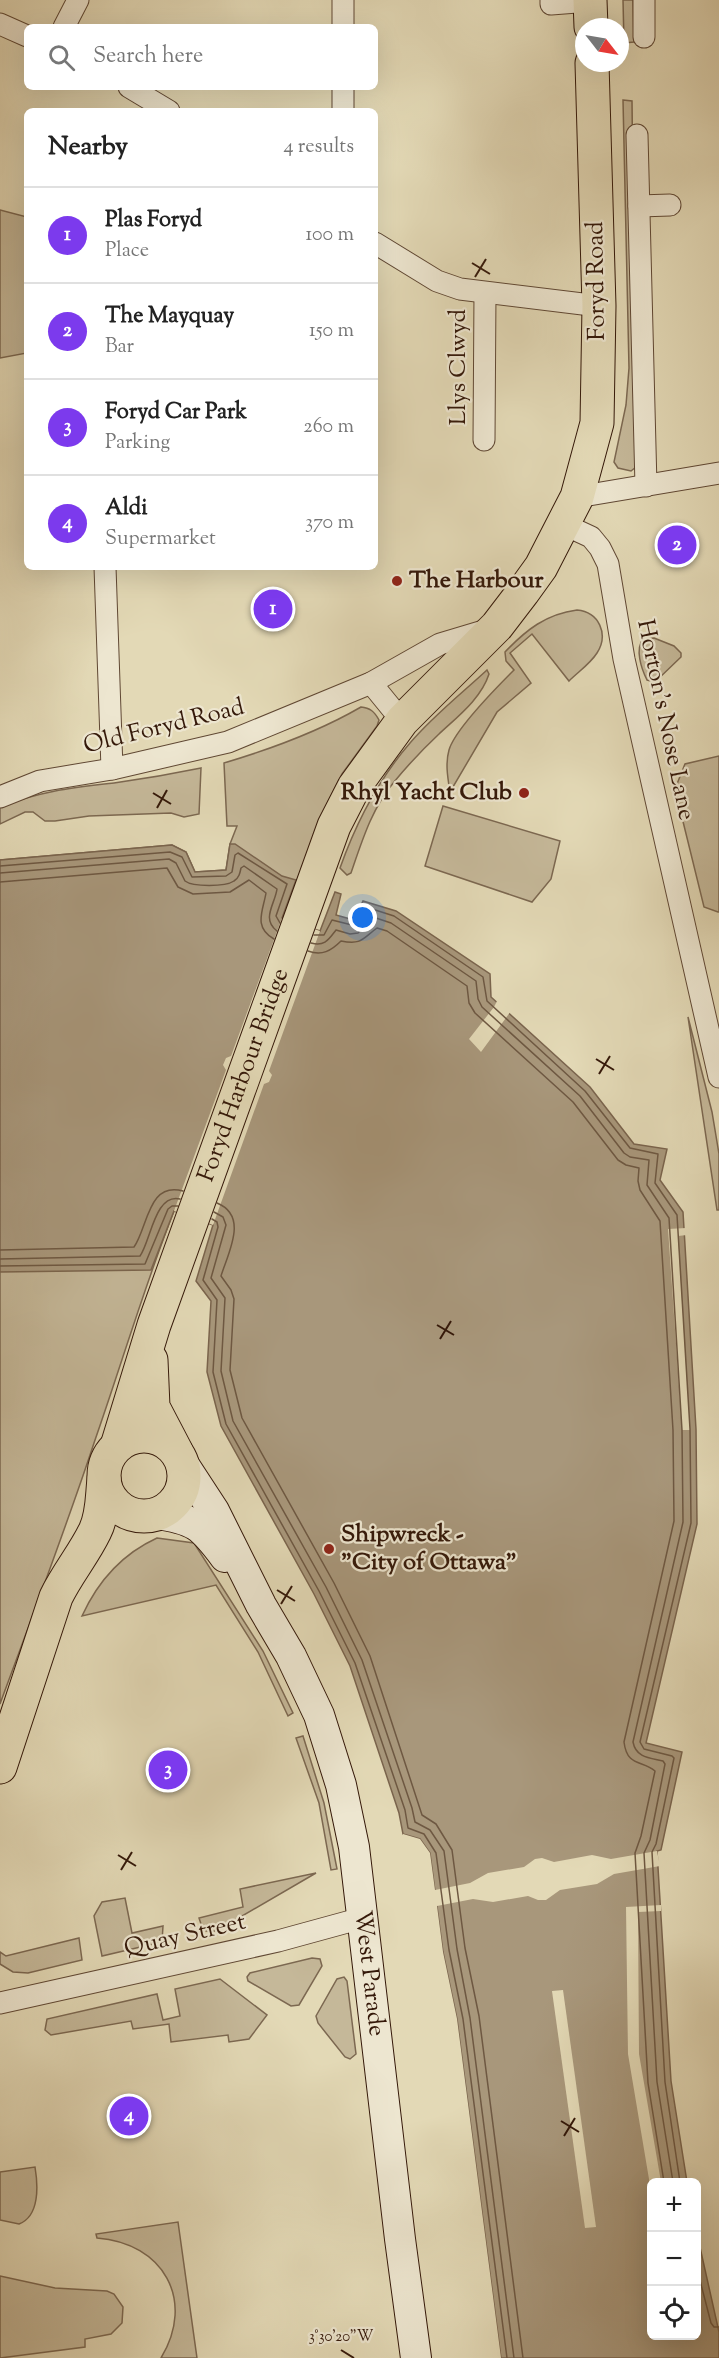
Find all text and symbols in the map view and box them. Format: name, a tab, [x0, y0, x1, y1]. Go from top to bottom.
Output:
north arrow	[575, 18, 629, 72]
search box	[24, 24, 378, 90]
icon: search	[45, 41, 78, 74]
text: Search here	[93, 41, 203, 73]
text: Nearby	[48, 129, 128, 166]
text: 4 results	[283, 133, 354, 162]
text: Plas Foryd	[105, 205, 202, 237]
text: 1	[64, 221, 71, 250]
text: 100 m	[305, 221, 354, 250]
street label: Foryd Road	[579, 221, 615, 341]
text: Place	[105, 237, 149, 266]
text: The Mayquay	[105, 301, 234, 333]
street label: Llys Clwyd	[442, 308, 476, 425]
text: 2	[63, 317, 72, 346]
text: 150 m	[309, 317, 354, 346]
text: Bar	[105, 333, 134, 362]
text: Foryd Car Park	[105, 397, 247, 429]
text: 3	[63, 413, 72, 442]
text: 260 m	[303, 413, 354, 442]
text: Parking	[105, 429, 170, 458]
text: Aldi	[105, 493, 147, 525]
text: 4	[62, 509, 73, 538]
text: 370 m	[305, 509, 354, 538]
pin: 2	[658, 522, 696, 568]
text: Supermarket	[105, 525, 216, 554]
place label: The Harbour	[409, 564, 545, 598]
marker: The Harbour	[390, 574, 404, 588]
pin: 1	[254, 586, 292, 632]
street label: Horton's Nose Lane	[627, 616, 703, 824]
street label: Old Foryd Road	[80, 690, 248, 763]
place label: Rhyl Yacht Club	[341, 776, 512, 810]
marker: Rhyl Yacht Club	[517, 786, 531, 800]
your location	[348, 903, 377, 932]
street label: Foryd Harbour Bridge	[190, 964, 298, 1187]
place label: Shipwreck - "City of Ottawa"	[341, 1518, 517, 1580]
marker: Shipwreck - "City of Ottawa"	[322, 1542, 336, 1556]
pin: 3	[148, 1748, 188, 1792]
street label: Quay Street	[121, 1906, 249, 1966]
street label: West Parade	[345, 1909, 393, 2038]
pin: 4	[110, 2094, 148, 2138]
map controls	[647, 2178, 701, 2340]
button: +	[647, 2178, 701, 2232]
button: −	[647, 2232, 701, 2286]
button: locate	[647, 2286, 701, 2340]
text: 3°30'20"W	[309, 2327, 374, 2348]

